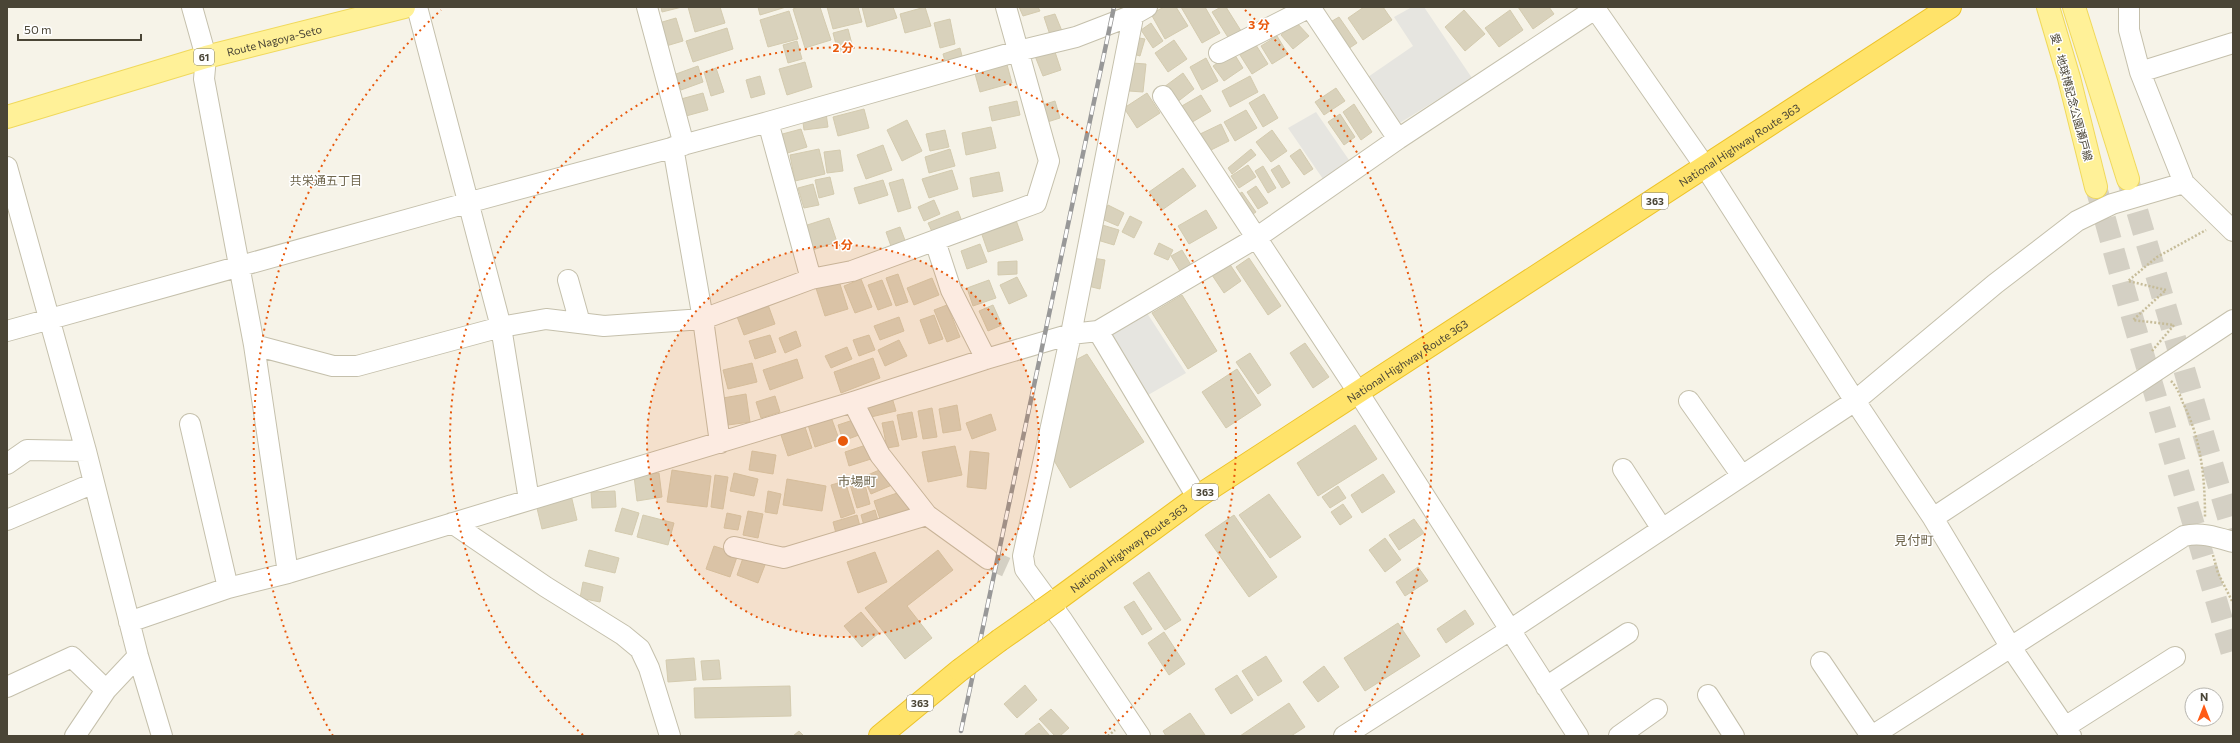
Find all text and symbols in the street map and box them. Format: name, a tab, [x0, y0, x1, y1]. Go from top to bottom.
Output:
scale bar	[18, 16, 141, 42]
text: 3 分	[1248, 17, 1270, 31]
street label: Route Nagoya-Seto	[225, 21, 323, 58]
text: 50 m	[24, 22, 52, 36]
street label: 愛・地球博記念公園瀬戸線	[2049, 32, 2095, 162]
text: 2 分	[832, 40, 854, 54]
road number: 61	[194, 49, 214, 65]
street label: National Highway Route 363	[1676, 100, 1802, 188]
district label: 共栄通五丁目	[290, 173, 362, 187]
road number: 363	[1642, 193, 1668, 209]
text: 1 分	[833, 237, 853, 251]
street label: National Highway Route 363	[1344, 316, 1470, 404]
centre of rings	[836, 434, 850, 448]
district label: 市場町	[837, 473, 877, 489]
road number: 363	[1192, 484, 1218, 500]
street label: National Highway Route 363	[1067, 500, 1189, 595]
district label: 見付町	[1894, 532, 1934, 548]
north arrow	[2184, 687, 2224, 727]
text: N	[2200, 690, 2208, 703]
road number: 363	[907, 695, 933, 711]

